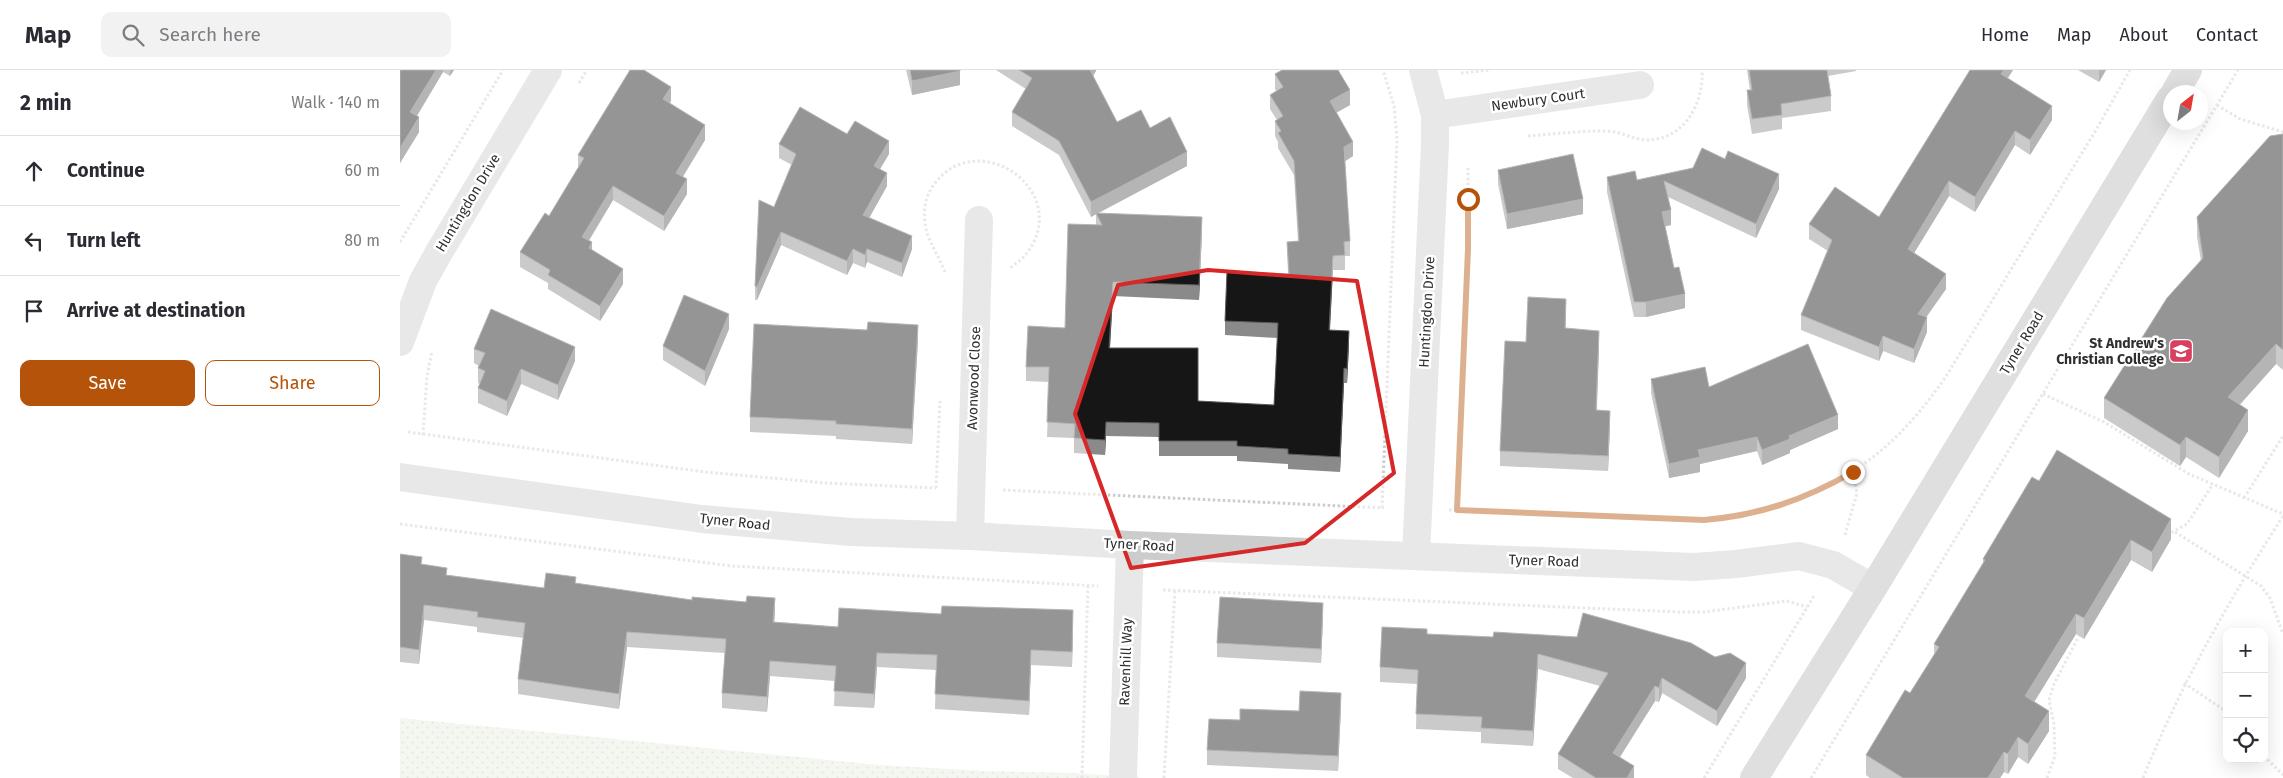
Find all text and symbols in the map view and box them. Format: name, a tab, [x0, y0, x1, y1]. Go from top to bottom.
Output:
search box	[101, 12, 451, 57]
text: Map	[25, 21, 71, 49]
icon: search	[119, 21, 147, 49]
text: Search here	[159, 23, 261, 46]
text: Home	[1981, 24, 2029, 46]
text: Map	[2057, 24, 2091, 46]
text: About	[2119, 24, 2168, 46]
text: Contact	[2196, 24, 2258, 46]
street label: Newbury Court	[1490, 85, 1587, 115]
north arrow	[2163, 85, 2208, 130]
text: 2 min	[20, 90, 72, 116]
text: Walk · 140 m	[291, 93, 380, 112]
street label: Huntingdon Drive	[432, 151, 504, 255]
icon: ahead	[20, 157, 48, 185]
text: Continue	[67, 159, 145, 182]
text: 60 m	[345, 161, 380, 180]
route start	[1457, 188, 1480, 211]
icon: left	[20, 227, 48, 255]
text: Turn left	[67, 229, 141, 252]
text: 80 m	[344, 231, 380, 250]
street label: Huntingdon Drive	[1416, 256, 1438, 368]
icon: arrive	[20, 297, 48, 325]
text: Arrive at destination	[67, 299, 246, 322]
street label: Tyner Road	[1996, 308, 2048, 378]
street label: Avonwood Close	[964, 326, 984, 430]
place label: St Andrew's Christian College	[2056, 335, 2164, 368]
school or university icon: St Andrew's Christian College	[2168, 338, 2194, 364]
button: Save	[20, 360, 195, 406]
button: Share	[205, 360, 380, 406]
route end	[1842, 461, 1865, 484]
street label: Tyner Road	[699, 510, 771, 534]
street label: Tyner Road	[1103, 535, 1175, 555]
street label: Tyner Road	[1508, 551, 1580, 571]
street label: Ravenhill Way	[1116, 618, 1136, 706]
map controls	[2223, 628, 2268, 763]
button: +	[2223, 628, 2268, 673]
button: −	[2223, 673, 2268, 718]
button: locate	[2223, 718, 2268, 763]

